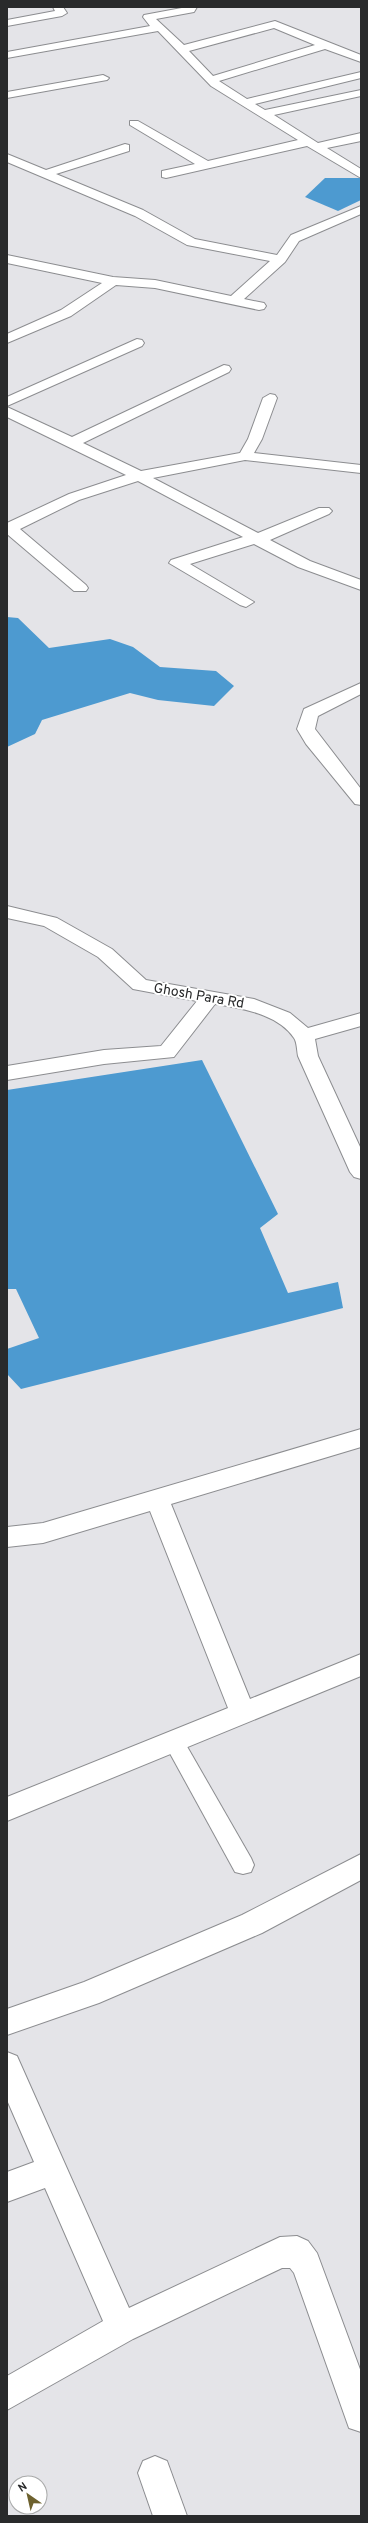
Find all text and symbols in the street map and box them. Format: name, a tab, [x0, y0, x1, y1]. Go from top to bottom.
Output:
street label: Ghosh Para Rd	[152, 980, 245, 1013]
north arrow	[8, 2475, 48, 2515]
text: N	[16, 2480, 30, 2496]

